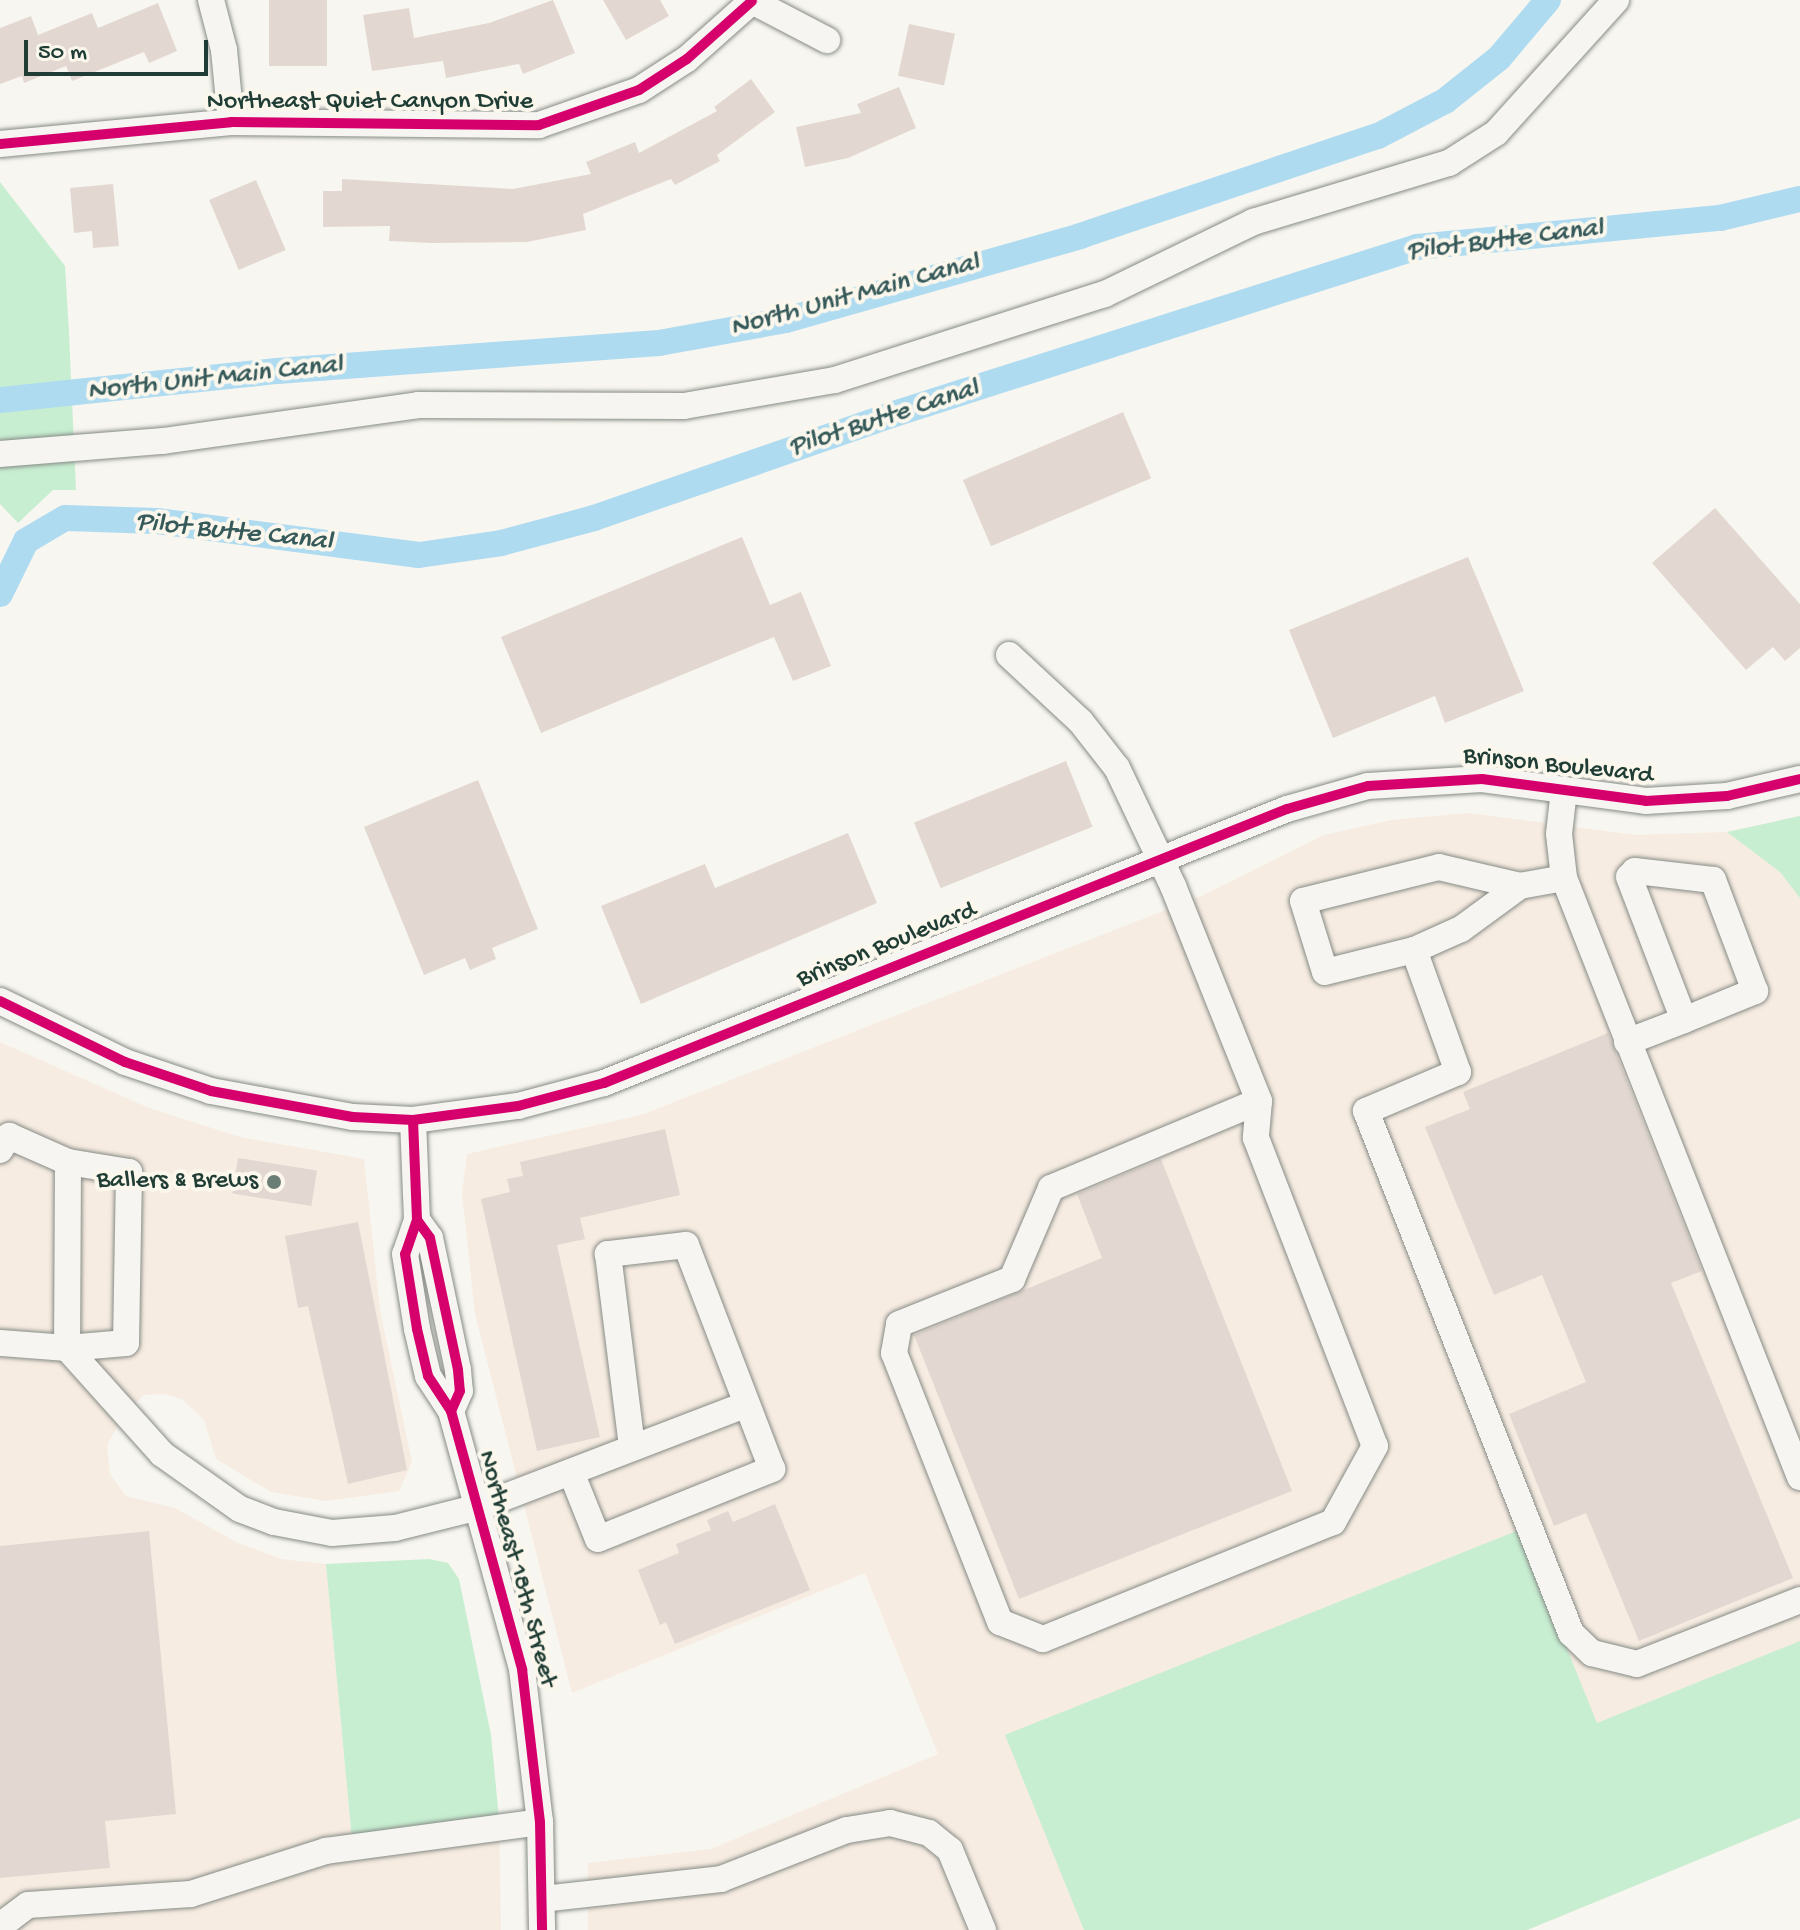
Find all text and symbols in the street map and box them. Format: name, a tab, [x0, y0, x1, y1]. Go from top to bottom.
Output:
scale bar	[28, 24, 212, 74]
text: 50 m	[38, 39, 87, 68]
street label: Northeast Quiet Canyon Drive	[207, 87, 533, 119]
water label: Pilot Butte Canal	[1405, 212, 1605, 270]
water label: North Unit Main Canal	[727, 247, 983, 345]
water label: North Unit Main Canal	[86, 349, 344, 409]
water label: Pilot Butte Canal	[785, 373, 983, 465]
water label: Pilot Butte Canal	[134, 506, 334, 560]
street label: Brinson Boulevard	[1462, 742, 1654, 792]
street label: Brinson Boulevard	[793, 896, 981, 996]
place label: Ballers & Brews	[97, 1166, 258, 1198]
marker: Ballers & Brews	[265, 1173, 283, 1191]
street label: Northeast 18th Street	[469, 1447, 563, 1691]

